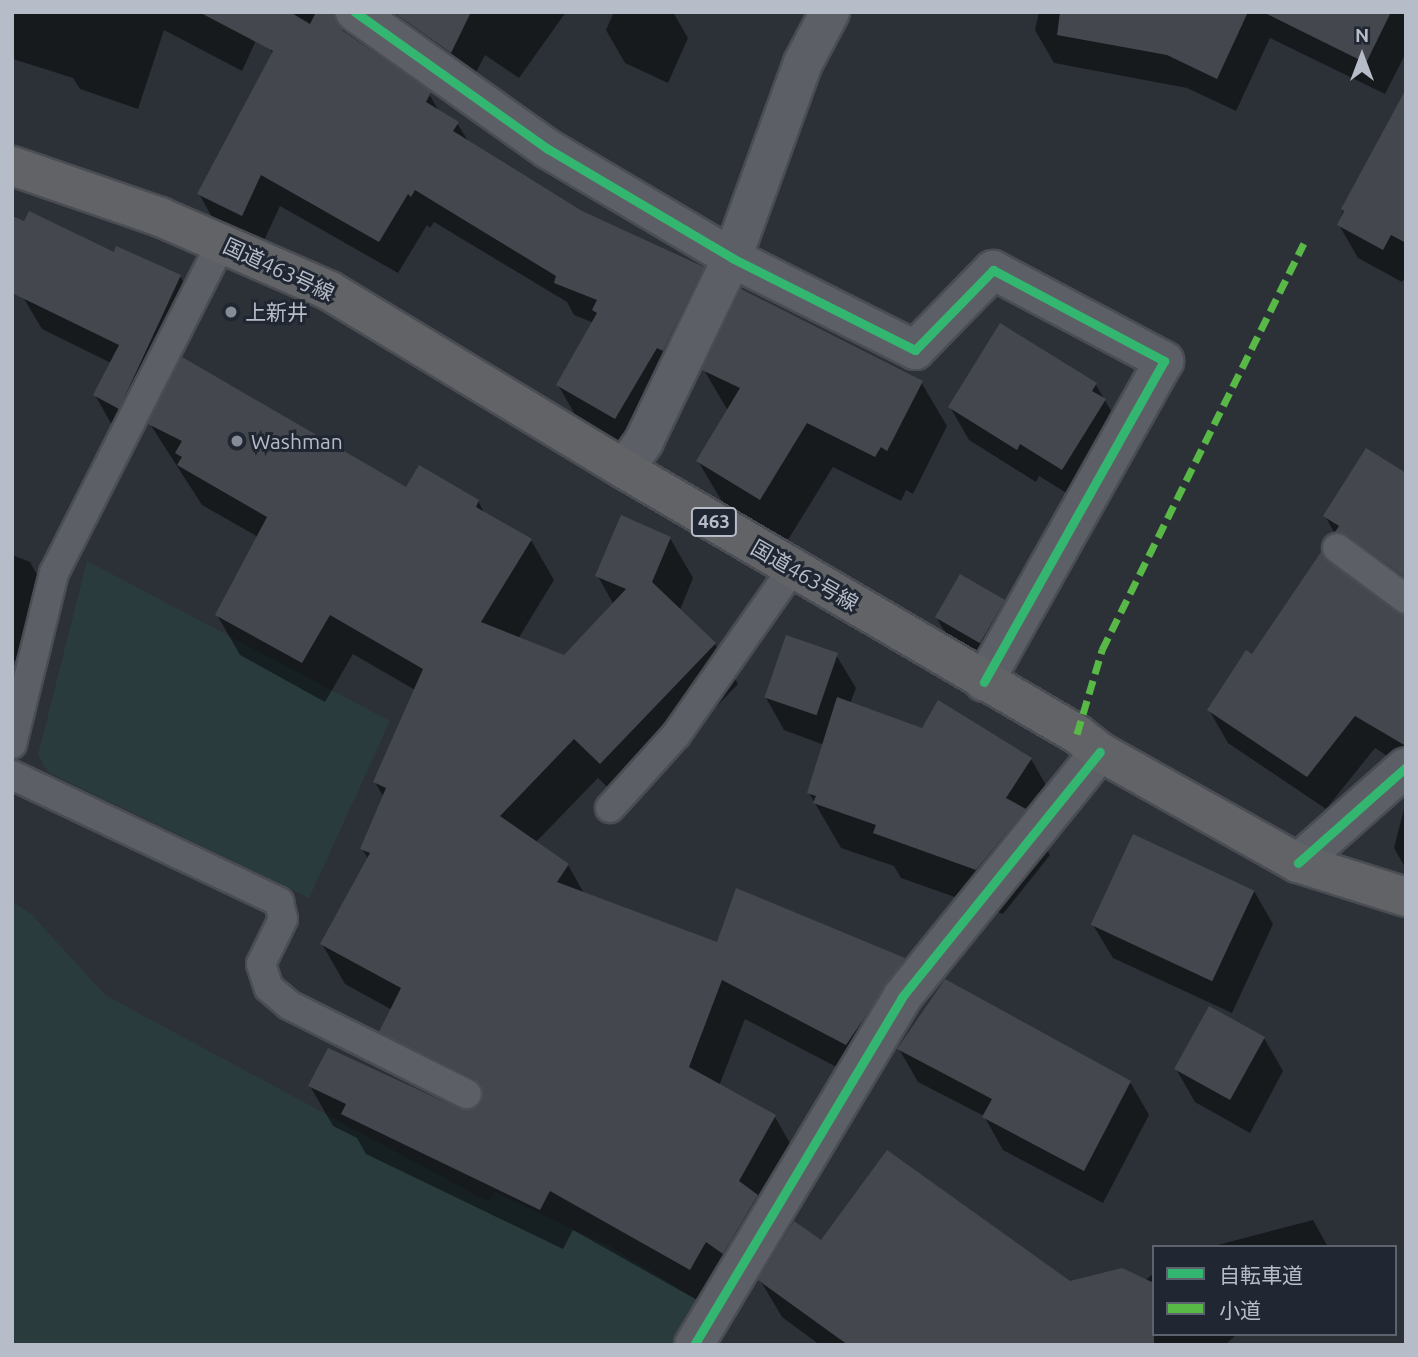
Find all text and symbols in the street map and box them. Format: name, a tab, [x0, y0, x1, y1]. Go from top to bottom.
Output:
north arrow	[1327, 21, 1397, 91]
text: N	[1355, 24, 1369, 46]
street label: 国道463号線	[220, 232, 338, 306]
place label: 上新井	[245, 299, 308, 325]
marker: 上新井	[223, 304, 239, 320]
place label: Washman	[251, 428, 343, 454]
marker: Washman	[229, 433, 245, 449]
road number: 463	[690, 506, 738, 538]
street label: 国道463号線	[747, 534, 863, 616]
legend	[1152, 1245, 1397, 1336]
text: 自転車道	[1219, 1263, 1303, 1287]
text: 小道	[1219, 1298, 1261, 1322]

